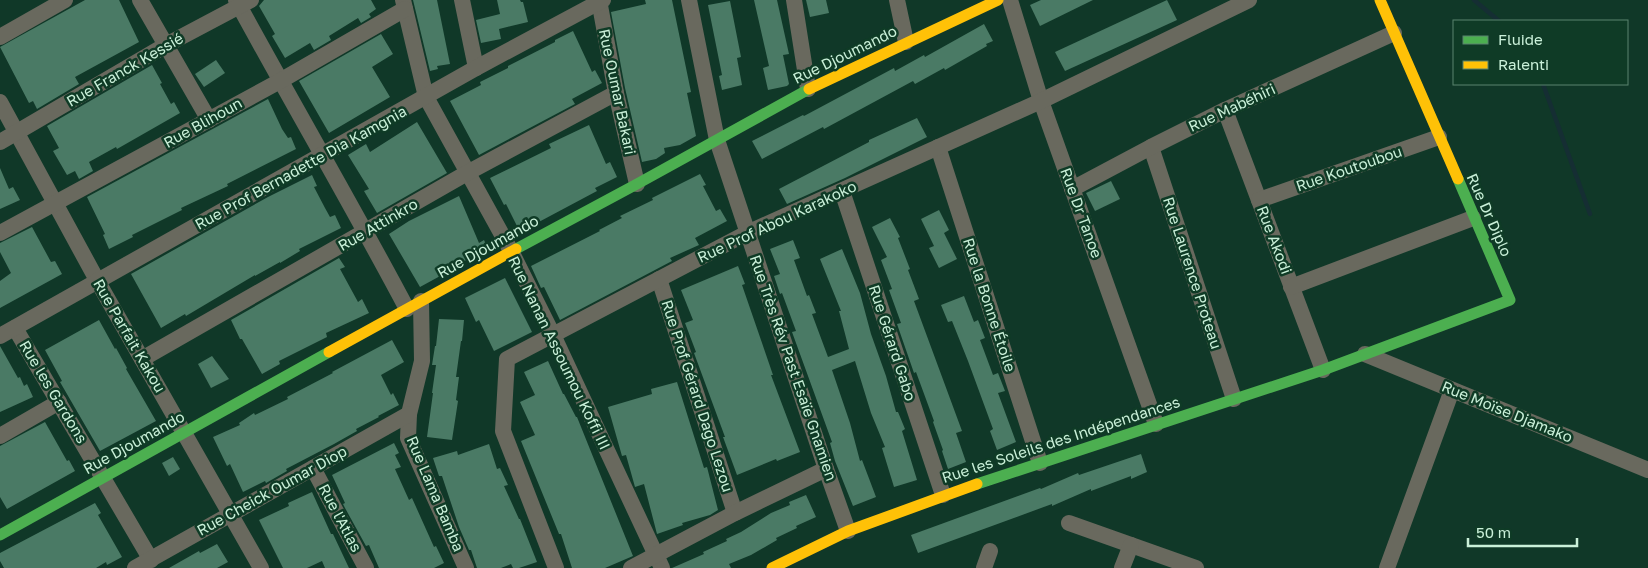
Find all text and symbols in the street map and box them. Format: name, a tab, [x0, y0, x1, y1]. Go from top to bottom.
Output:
legend	[1453, 20, 1628, 85]
street label: Rue Djoumando	[790, 21, 899, 87]
street label: Rue Oumar Bakari	[596, 27, 640, 156]
street label: Rue Franck Kessié	[63, 28, 186, 110]
text: Fluide	[1498, 30, 1543, 48]
text: Ralenti	[1498, 55, 1549, 73]
street label: Rue Mabéhiri	[1185, 79, 1278, 135]
street label: Rue Blihoun	[160, 93, 245, 151]
street label: Rue Prof Bernadette Dia Kamgnia	[192, 101, 409, 233]
street label: Rue Koutoubou	[1293, 141, 1404, 195]
street label: Rue Dr Tanoe	[1057, 165, 1107, 261]
street label: Rue Dr Diplo	[1464, 170, 1516, 259]
street label: Rue Prof Abou Karakoko	[694, 176, 859, 266]
street label: Rue Attinkro	[334, 194, 421, 254]
street label: Rue Laurence Proteau	[1160, 194, 1226, 351]
street label: Rue Akodi	[1254, 203, 1296, 276]
street label: Rue Djoumando	[434, 211, 541, 281]
street label: Rue la Bonne Étoile	[960, 235, 1020, 374]
street label: Rue Très Rév Past Esaïe Gnamien	[747, 252, 841, 483]
street label: Rue Nanan Assoumou Koffi III	[505, 253, 615, 452]
street label: Rue Parfait Kakou	[90, 276, 170, 395]
street label: Rue Gérard Gabo	[866, 282, 920, 403]
street label: Rue Prof Gérard Dago Lezou	[658, 297, 738, 494]
street label: Rue les Gardons	[16, 337, 92, 446]
street label: Rue Moïse Djamako	[1439, 377, 1575, 446]
street label: Rue les Soleils des Indépendances	[939, 392, 1182, 486]
street label: Rue Djoumando	[80, 407, 187, 477]
street label: Rue Lama Bamba	[403, 433, 468, 554]
street label: Rue Cheick Oumar Diop	[194, 441, 349, 539]
street label: Rue l'Atlas	[315, 480, 366, 555]
scale bar	[1468, 516, 1577, 548]
text: 50 m	[1476, 523, 1511, 541]

